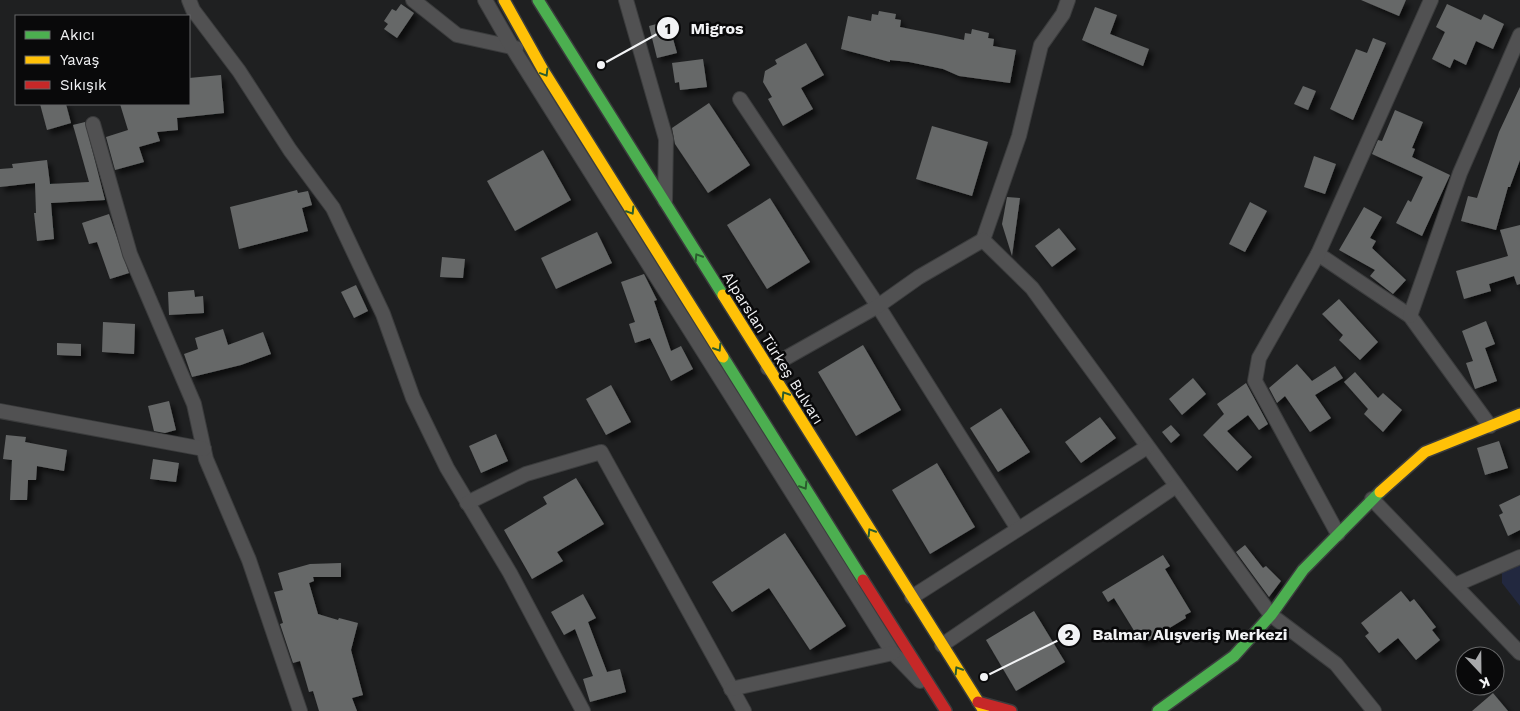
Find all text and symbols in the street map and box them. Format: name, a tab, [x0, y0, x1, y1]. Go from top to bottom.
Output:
callout: Migros	[656, 13, 754, 44]
legend	[15, 15, 190, 105]
text: Migros	[690, 19, 744, 38]
text: 1	[665, 20, 671, 38]
text: Akıcı	[60, 26, 95, 44]
text: Yavaş	[60, 51, 100, 69]
one-way arrow	[539, 67, 549, 76]
text: Sıkışık	[60, 76, 107, 94]
one-way arrow	[625, 205, 635, 214]
one-way arrow	[695, 253, 705, 262]
street label: Alparslan Türkeş Bulvarı	[719, 269, 827, 427]
one-way arrow	[711, 343, 721, 352]
one-way arrow	[781, 391, 791, 400]
one-way arrow	[798, 480, 808, 489]
one-way arrow	[868, 529, 878, 538]
callout: Balmar Alışveriş Merkezi	[1057, 619, 1297, 650]
text: Balmar Alışveriş Merkezi	[1093, 625, 1287, 644]
text: 2	[1065, 626, 1074, 644]
north arrow	[1455, 646, 1505, 696]
one-way arrow	[955, 666, 964, 675]
text: K	[1477, 674, 1492, 692]

